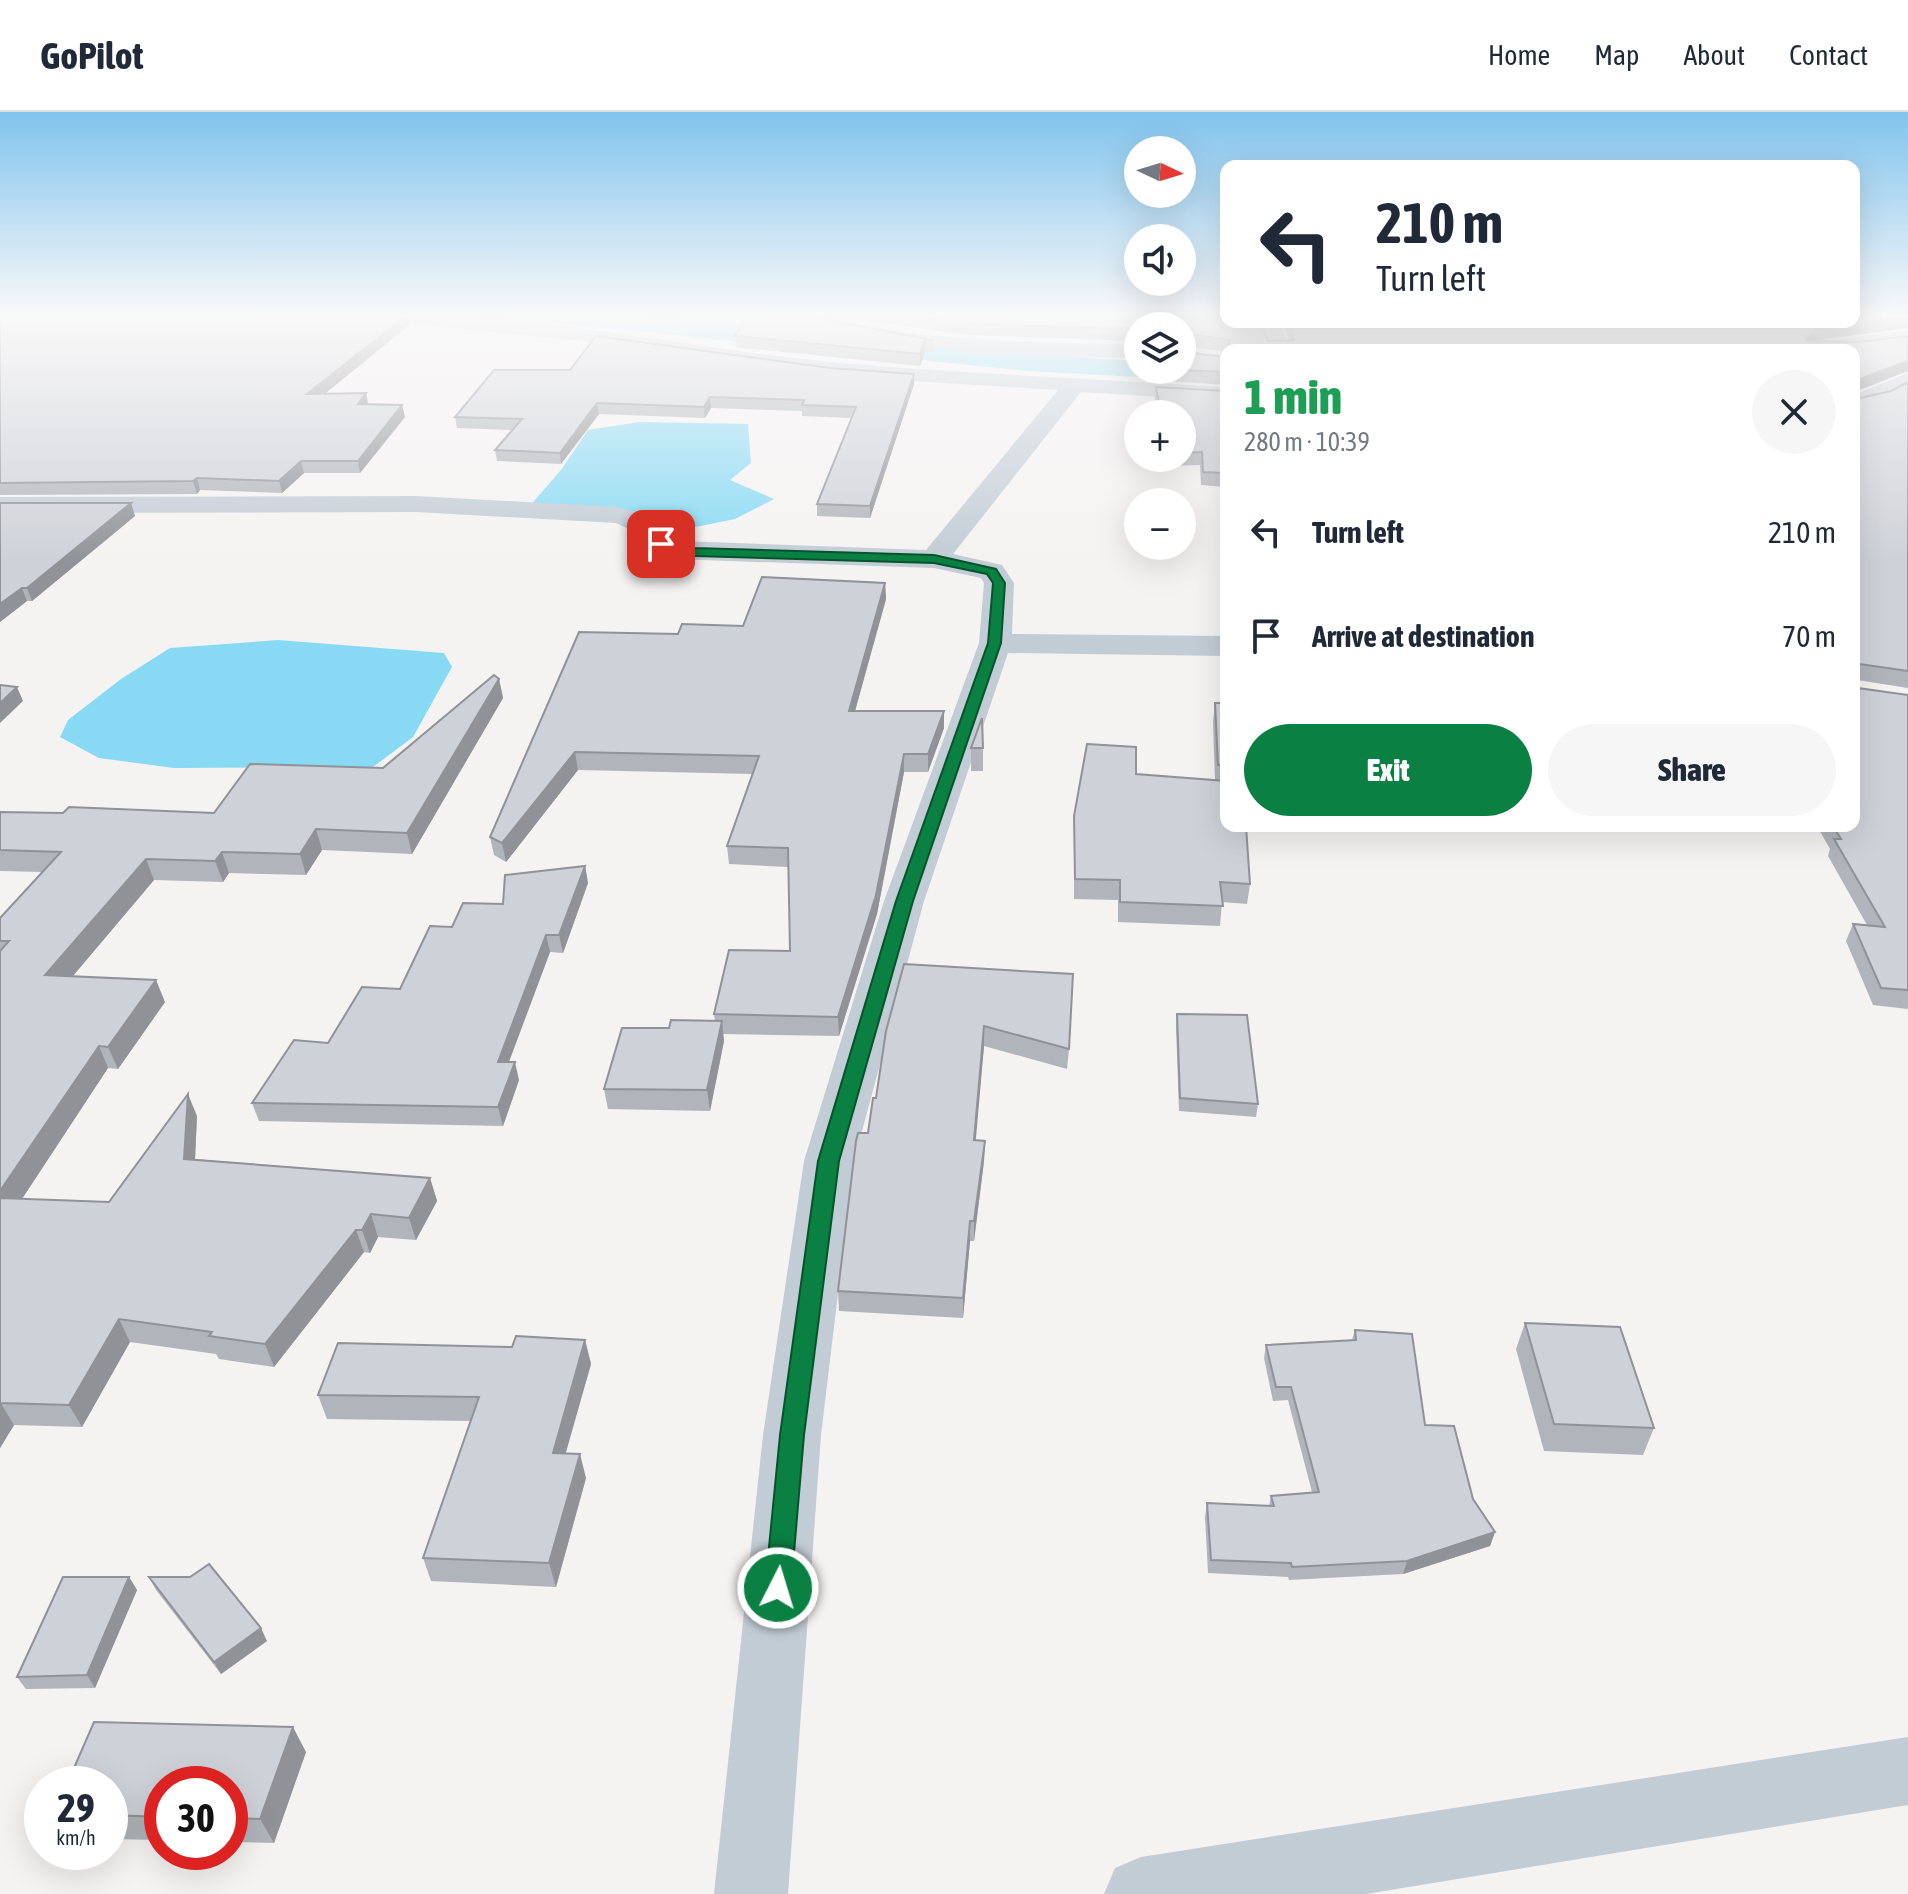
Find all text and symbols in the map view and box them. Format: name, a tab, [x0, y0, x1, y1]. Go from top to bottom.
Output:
text: GoPilot	[40, 34, 143, 77]
text: Home	[1488, 39, 1550, 71]
text: Map	[1594, 39, 1639, 71]
text: About	[1683, 39, 1745, 71]
text: Contact	[1789, 39, 1868, 71]
north arrow	[1124, 136, 1196, 208]
map controls	[1124, 136, 1196, 560]
text: 210 m	[1376, 191, 1503, 255]
icon: left	[1244, 192, 1348, 296]
button: sound	[1124, 224, 1196, 296]
text: Turn left	[1376, 257, 1486, 299]
button: layers	[1124, 312, 1196, 384]
text: 1 min	[1244, 369, 1342, 424]
button: close	[1752, 370, 1836, 454]
button: +	[1124, 400, 1196, 472]
text: 280 m · 10:39	[1244, 427, 1370, 457]
button: −	[1124, 488, 1196, 560]
pin	[627, 510, 695, 578]
icon: left	[1244, 510, 1288, 554]
text: Turn left	[1312, 515, 1404, 549]
text: 210 m	[1768, 515, 1836, 549]
icon: arrive	[639, 522, 683, 566]
icon: arrive	[1244, 614, 1288, 658]
text: Arrive at destination	[1312, 619, 1534, 653]
text: 70 m	[1782, 619, 1836, 653]
button: Exit	[1244, 724, 1532, 816]
button: Share	[1548, 724, 1836, 816]
position arrow	[736, 1546, 820, 1630]
speed limit sign: 30	[144, 1766, 248, 1870]
text: 29	[57, 1785, 95, 1830]
text: km/h	[56, 1826, 96, 1849]

